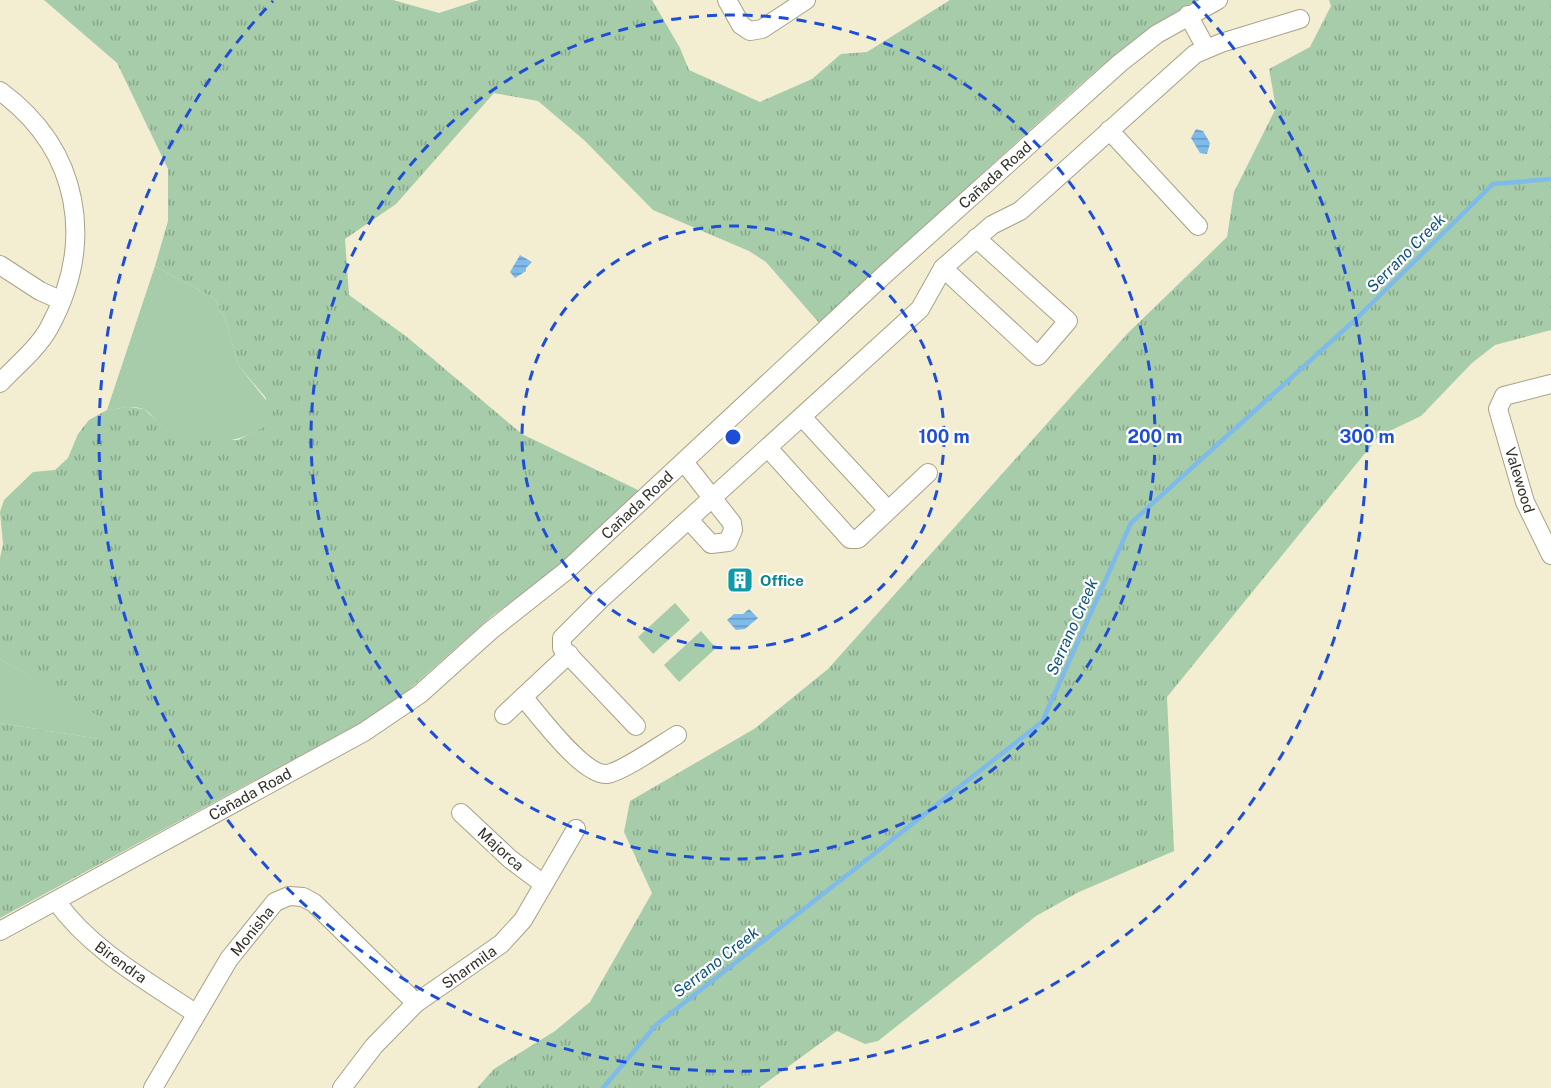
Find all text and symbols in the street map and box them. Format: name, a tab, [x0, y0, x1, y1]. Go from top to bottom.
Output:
street label: Cañada Road	[955, 138, 1035, 212]
water label: Serrano Creek	[1363, 209, 1450, 296]
text: 100 m	[918, 426, 970, 447]
text: 200 m	[1128, 426, 1182, 447]
text: 300 m	[1339, 426, 1395, 447]
centre of rings	[723, 427, 743, 447]
street label: Valewood	[1502, 445, 1538, 515]
street label: Cañada Road	[598, 467, 676, 543]
building icon: Office	[725, 565, 755, 595]
place label: Office	[760, 572, 804, 589]
water label: Serrano Creek	[1042, 576, 1102, 678]
street label: Cañada Road	[206, 764, 294, 824]
street label: Majorca	[474, 824, 528, 874]
street label: Monisha	[227, 903, 277, 959]
water label: Serrano Creek	[669, 922, 763, 1001]
street label: Birendra	[92, 938, 150, 986]
street label: Sharmila	[439, 942, 499, 992]

